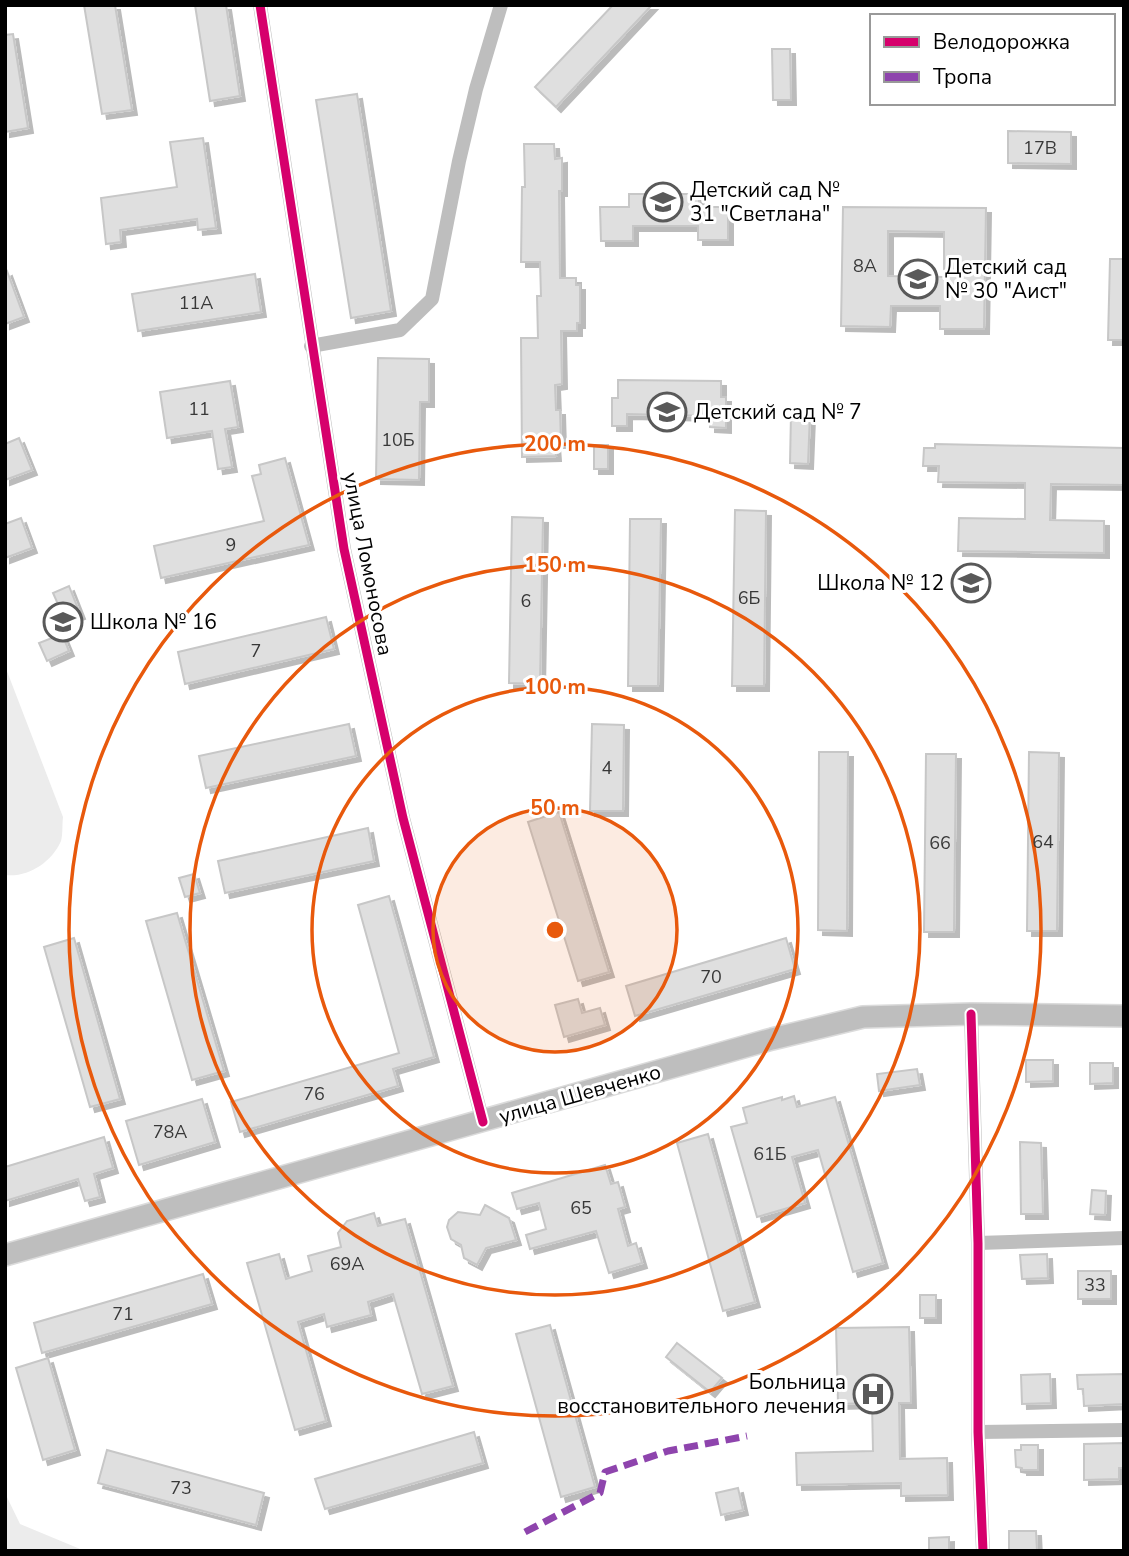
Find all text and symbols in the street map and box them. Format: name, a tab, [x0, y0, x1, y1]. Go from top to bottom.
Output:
legend	[870, 14, 1115, 105]
text: Велодорожка	[933, 28, 1070, 56]
text: Тропа	[933, 63, 992, 91]
house number: 17В	[1023, 136, 1057, 160]
place label: Детский сад № 31 "Светлана"	[690, 176, 840, 228]
school or university icon: Детский сад № 31 "Светлана"	[642, 181, 684, 223]
place label: Детский сад № 30 "Аист"	[945, 253, 1067, 305]
house number: 8А	[853, 254, 877, 278]
school or university icon: Детский сад № 30 "Аист"	[897, 258, 939, 300]
house number: 11А	[179, 291, 213, 315]
school or university icon: Детский сад № 7	[646, 391, 688, 433]
house number: 11	[188, 397, 210, 421]
place label: Детский сад № 7	[694, 398, 862, 426]
house number: 10Б	[381, 428, 415, 452]
text: 200 m	[524, 430, 586, 458]
street label: улица Ломоносова	[337, 470, 399, 658]
house number: 9	[226, 533, 236, 557]
text: 150 m	[524, 551, 586, 579]
school or university icon: Школа № 12	[950, 562, 992, 604]
place label: Школа № 12	[817, 569, 944, 597]
house number: 6Б	[738, 586, 760, 610]
house number: 6	[521, 589, 531, 613]
school or university icon: Школа № 16	[42, 601, 84, 643]
place label: Школа № 16	[90, 608, 217, 636]
house number: 7	[251, 639, 261, 663]
text: 100 m	[524, 673, 586, 701]
house number: 4	[602, 756, 613, 780]
text: 50 m	[530, 794, 580, 822]
house number: 64	[1032, 830, 1054, 854]
house number: 66	[929, 831, 951, 855]
centre of rings	[543, 918, 567, 942]
house number: 70	[700, 965, 722, 989]
street label: улица Шевченко	[496, 1057, 664, 1131]
house number: 76	[303, 1082, 325, 1106]
house number: 78А	[153, 1120, 187, 1144]
house number: 61Б	[753, 1142, 787, 1166]
house number: 65	[570, 1196, 592, 1220]
house number: 69А	[330, 1252, 364, 1276]
house number: 33	[1084, 1273, 1106, 1297]
house number: 71	[112, 1302, 134, 1326]
place label: Больница восстановительного лечения	[557, 1368, 846, 1420]
hospital icon: Больница восстановительного лечения	[852, 1373, 894, 1415]
house number: 73	[170, 1476, 192, 1500]

